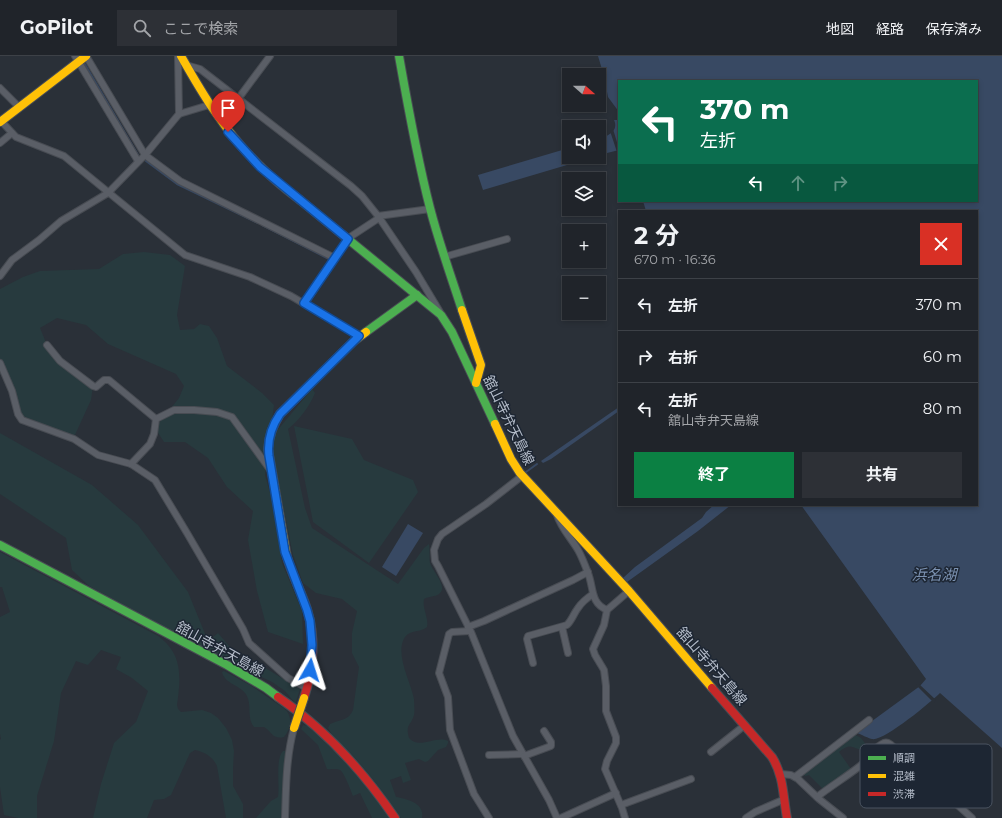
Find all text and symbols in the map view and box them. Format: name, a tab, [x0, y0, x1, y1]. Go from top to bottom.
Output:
search box	[117, 10, 397, 46]
text: GoPilot	[20, 16, 93, 39]
icon: search	[131, 17, 153, 39]
text: ここで検索	[163, 19, 238, 38]
text: 地図	[826, 20, 854, 38]
text: 経路	[876, 20, 904, 38]
text: 保存済み	[926, 20, 982, 38]
north arrow	[562, 68, 606, 112]
map controls	[562, 68, 606, 320]
pin	[211, 91, 245, 132]
text: 370 m	[700, 92, 789, 126]
icon: left	[634, 96, 686, 148]
icon: arrive	[217, 97, 239, 119]
button: sound	[562, 120, 606, 164]
text: 左折	[700, 130, 736, 152]
button: layers	[562, 172, 606, 216]
icon: left	[745, 172, 767, 194]
icon: ahead	[787, 172, 809, 194]
icon: right	[829, 172, 851, 194]
text: 2 分	[634, 221, 679, 250]
button: close	[920, 223, 962, 265]
button: +	[562, 224, 606, 268]
text: 670 m · 16:36	[634, 251, 716, 267]
button: −	[562, 276, 606, 320]
icon: left	[634, 294, 656, 316]
text: 370 m	[915, 295, 962, 314]
text: 左折	[668, 296, 698, 315]
icon: right	[634, 346, 656, 368]
text: 60 m	[923, 347, 962, 366]
text: 右折	[668, 348, 698, 367]
street label: 舘山寺弁天島線	[479, 372, 539, 468]
text: 左折	[668, 391, 698, 410]
icon: left	[634, 398, 656, 420]
text: 80 m	[923, 399, 962, 418]
text: 舘山寺弁天島線	[668, 412, 759, 428]
button: 終了	[634, 452, 794, 498]
button: 共有	[802, 452, 962, 498]
water label: 浜名湖	[911, 565, 958, 584]
street label: 舘山寺弁天島線	[173, 617, 267, 681]
street label: 舘山寺弁天島線	[673, 623, 751, 709]
position arrow	[289, 649, 331, 691]
legend	[860, 744, 992, 808]
text: 順調	[893, 751, 915, 765]
text: 混雑	[893, 769, 915, 783]
text: 渋滞	[893, 787, 915, 801]

